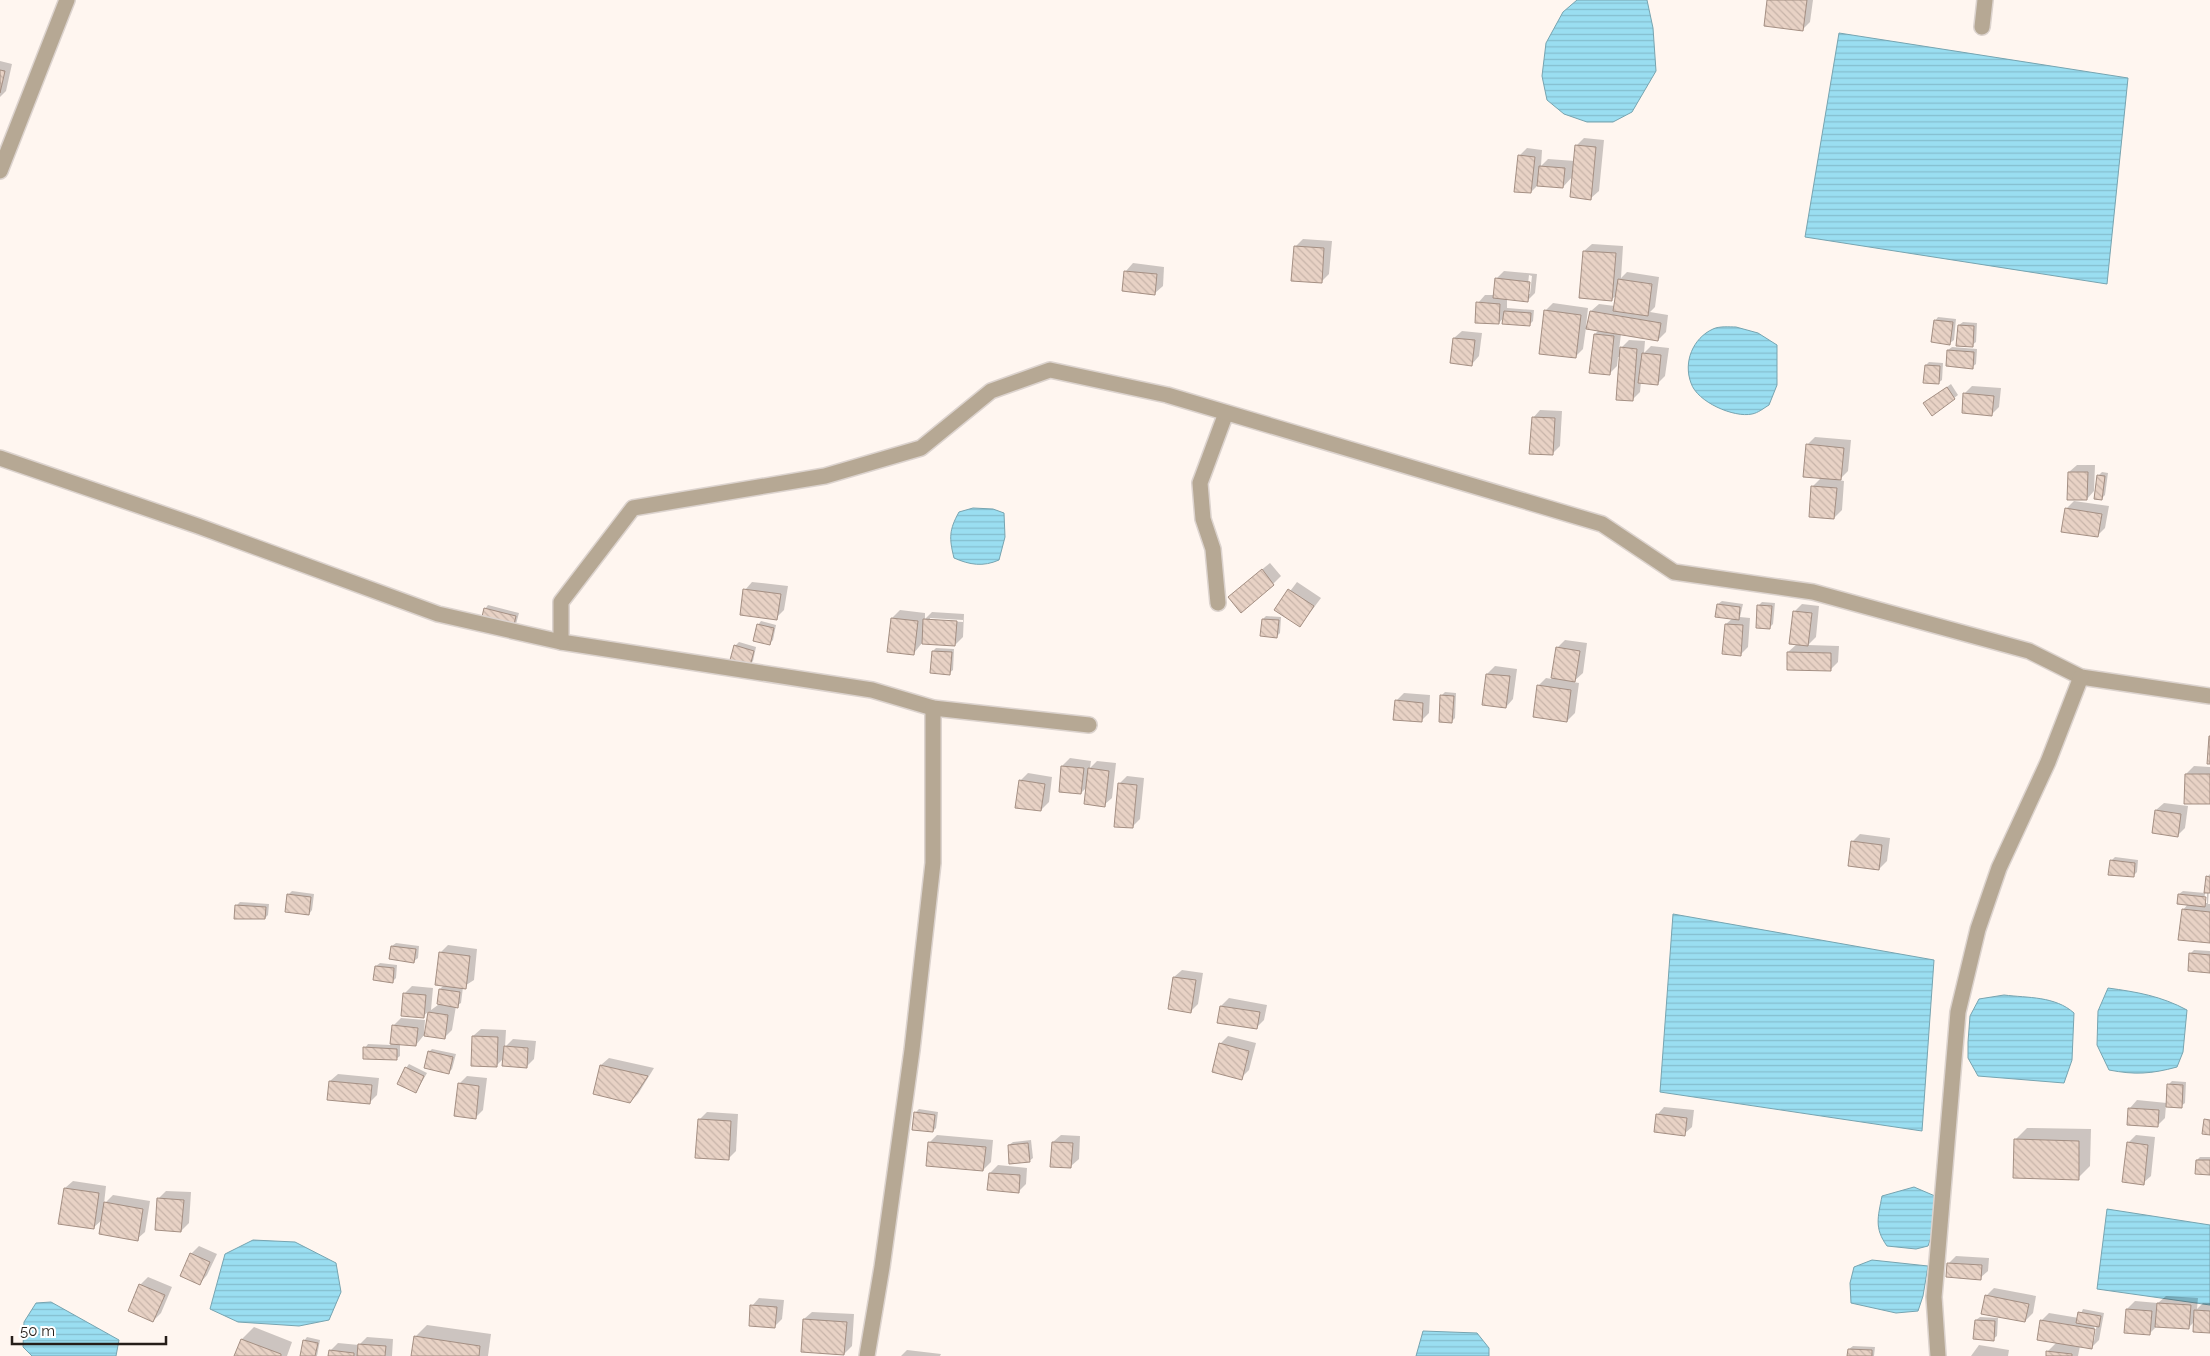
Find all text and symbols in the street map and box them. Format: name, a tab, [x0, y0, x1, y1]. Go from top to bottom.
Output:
scale bar	[12, 1314, 166, 1346]
text: 50 m	[20, 1322, 55, 1340]

